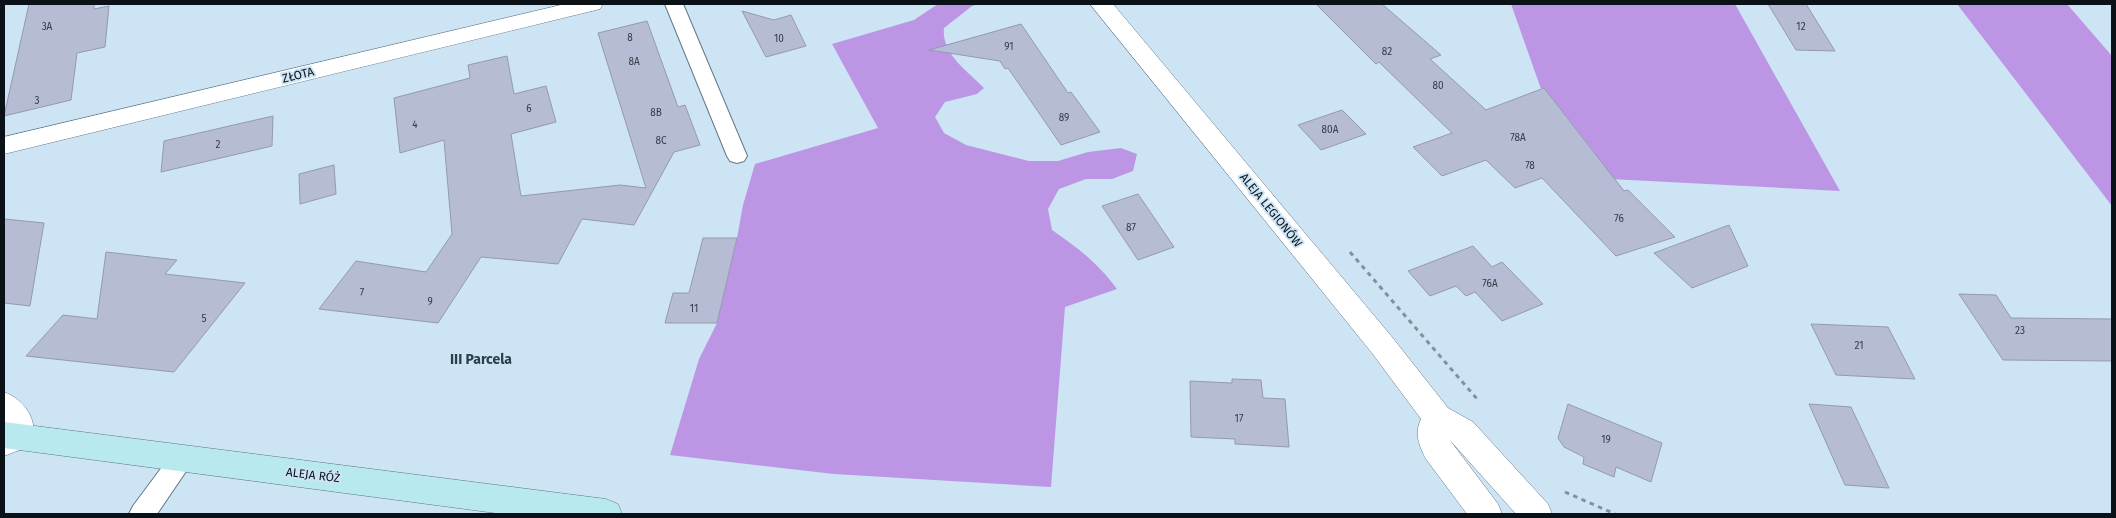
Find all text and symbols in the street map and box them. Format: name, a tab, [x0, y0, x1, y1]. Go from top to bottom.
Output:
house number: 3A	[42, 21, 53, 33]
house number: 12	[1796, 21, 1806, 33]
house number: 8	[627, 32, 633, 44]
house number: 10	[774, 33, 784, 45]
house number: 91	[1004, 41, 1014, 53]
house number: 82	[1382, 46, 1392, 58]
house number: 8A	[628, 56, 640, 68]
street label: ZŁOTA	[281, 64, 315, 86]
house number: 80	[1432, 80, 1444, 92]
house number: 3	[35, 95, 40, 107]
house number: 6	[526, 103, 532, 115]
house number: 8B	[650, 107, 662, 119]
house number: 89	[1059, 112, 1069, 124]
house number: 4	[412, 119, 418, 131]
house number: 80A	[1322, 124, 1339, 136]
house number: 78A	[1510, 132, 1526, 144]
house number: 8C	[655, 135, 667, 147]
house number: 2	[216, 139, 221, 151]
house number: 78	[1525, 160, 1535, 172]
street label: ALEJA LEGIONÓW	[1237, 170, 1306, 250]
house number: 76	[1614, 213, 1624, 225]
house number: 87	[1126, 222, 1136, 234]
house number: 76A	[1482, 278, 1498, 290]
house number: 7	[360, 287, 365, 299]
house number: 9	[427, 296, 433, 308]
house number: 11	[690, 303, 698, 315]
house number: 5	[201, 313, 207, 325]
house number: 23	[2015, 325, 2025, 337]
house number: 21	[1854, 340, 1864, 352]
district label: III Parcela	[450, 351, 512, 368]
house number: 17	[1235, 413, 1244, 425]
house number: 19	[1601, 434, 1611, 446]
street label: ALEJA RÓŻ	[285, 464, 341, 485]

